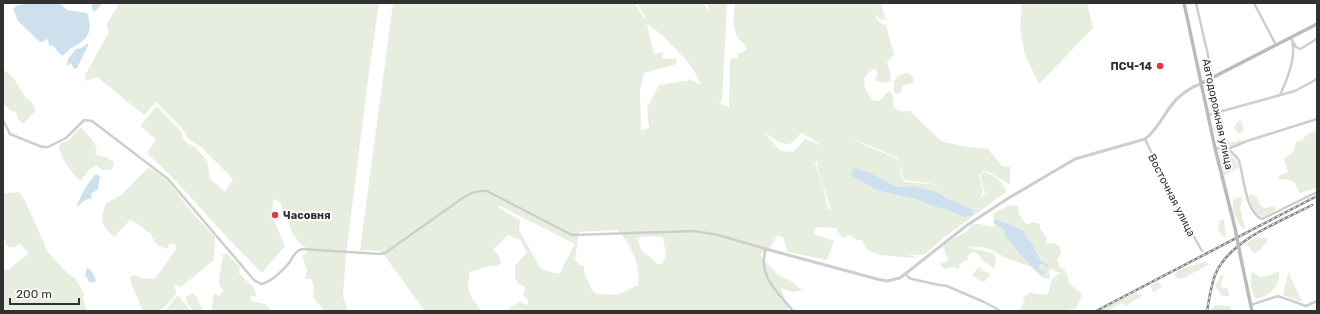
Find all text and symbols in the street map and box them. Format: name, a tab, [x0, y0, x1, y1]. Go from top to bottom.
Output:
street label: Автодорожная улица	[1199, 57, 1236, 171]
place label: ПСЧ-14	[1110, 60, 1152, 73]
marker: ПСЧ-14	[1155, 61, 1165, 71]
street label: Восточная улица	[1145, 152, 1198, 239]
place label: Часовня	[283, 209, 331, 222]
marker: Часовня	[270, 210, 280, 220]
scale bar	[10, 280, 79, 306]
text: 200 m	[16, 287, 52, 301]

